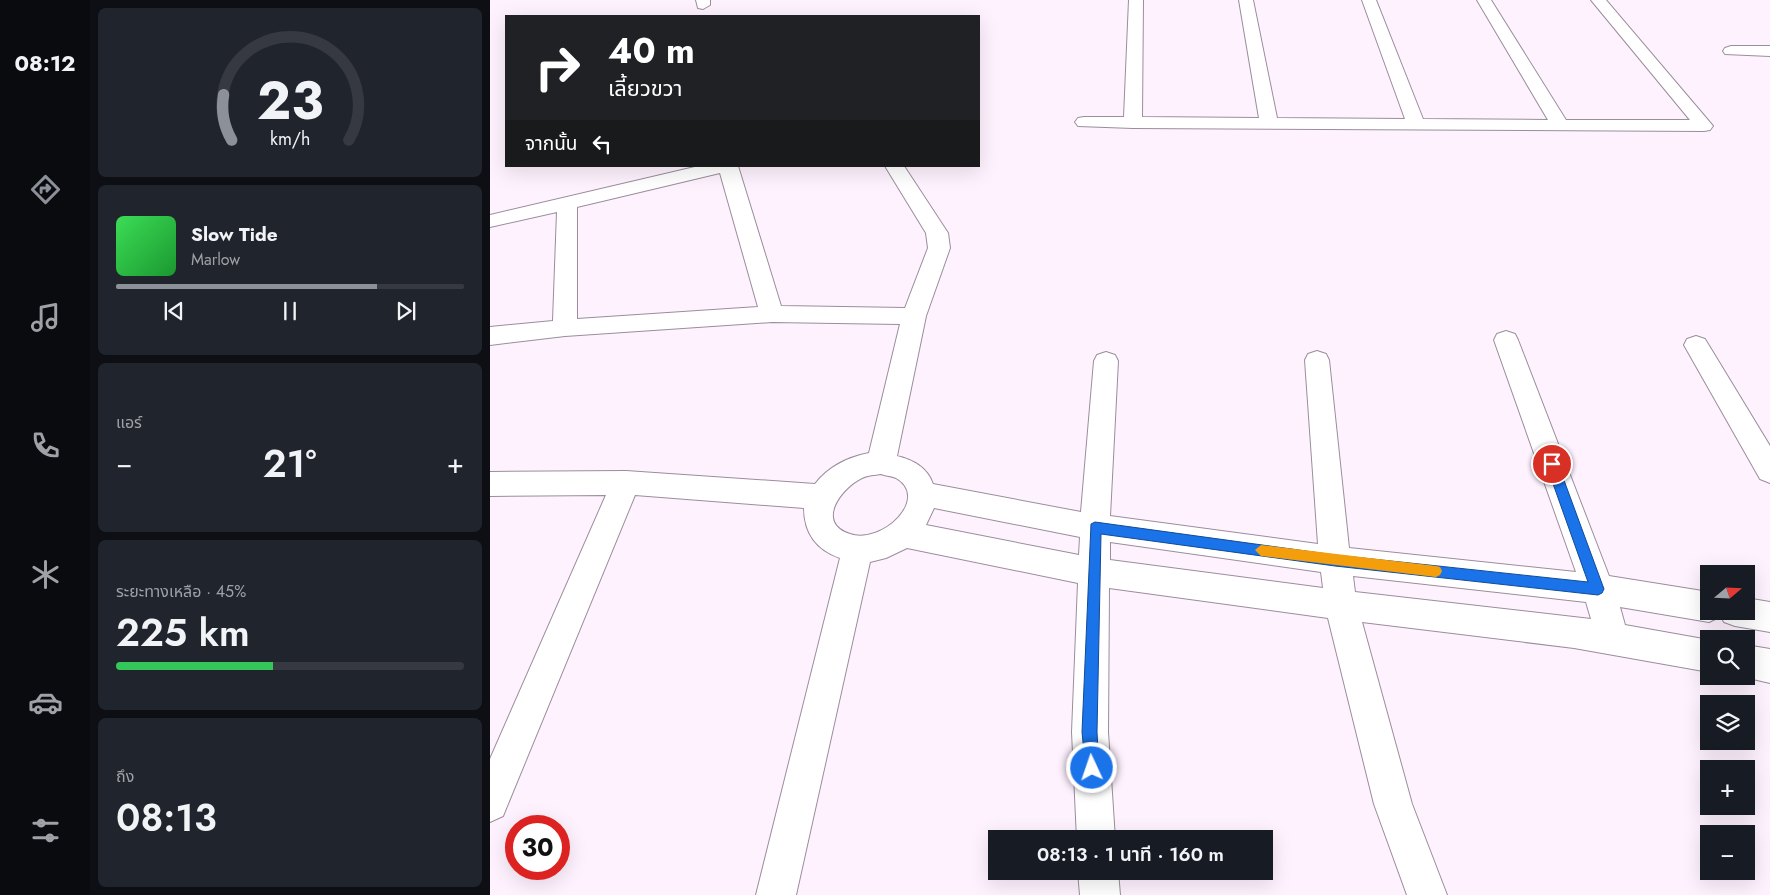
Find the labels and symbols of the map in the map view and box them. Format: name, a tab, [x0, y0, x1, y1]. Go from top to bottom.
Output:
pin	[1531, 443, 1573, 485]
north arrow	[1700, 565, 1755, 620]
position arrow	[1065, 741, 1117, 793]
speed limit sign: 30	[505, 815, 570, 880]

